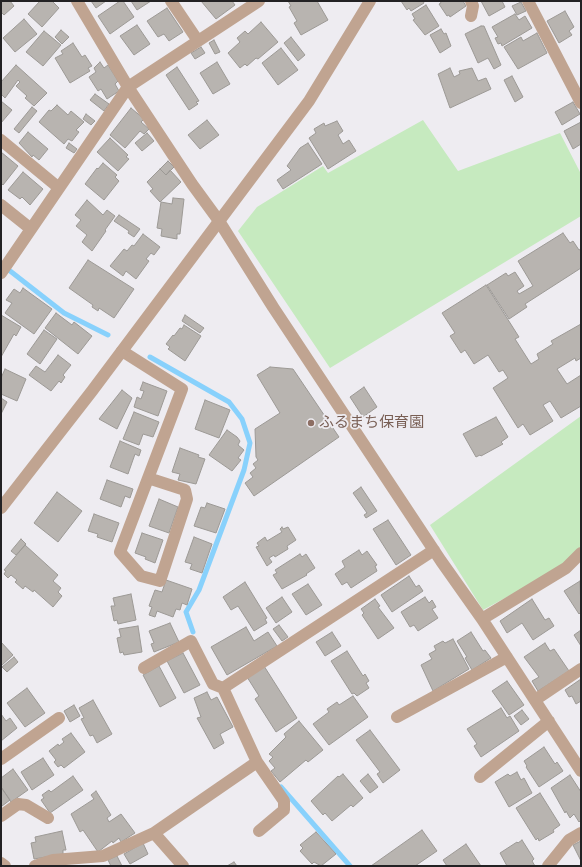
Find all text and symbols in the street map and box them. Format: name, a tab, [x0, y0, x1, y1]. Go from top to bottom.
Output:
place label: ふるまち保育園	[319, 414, 424, 432]
marker: ふるまち保育園	[306, 418, 316, 428]

